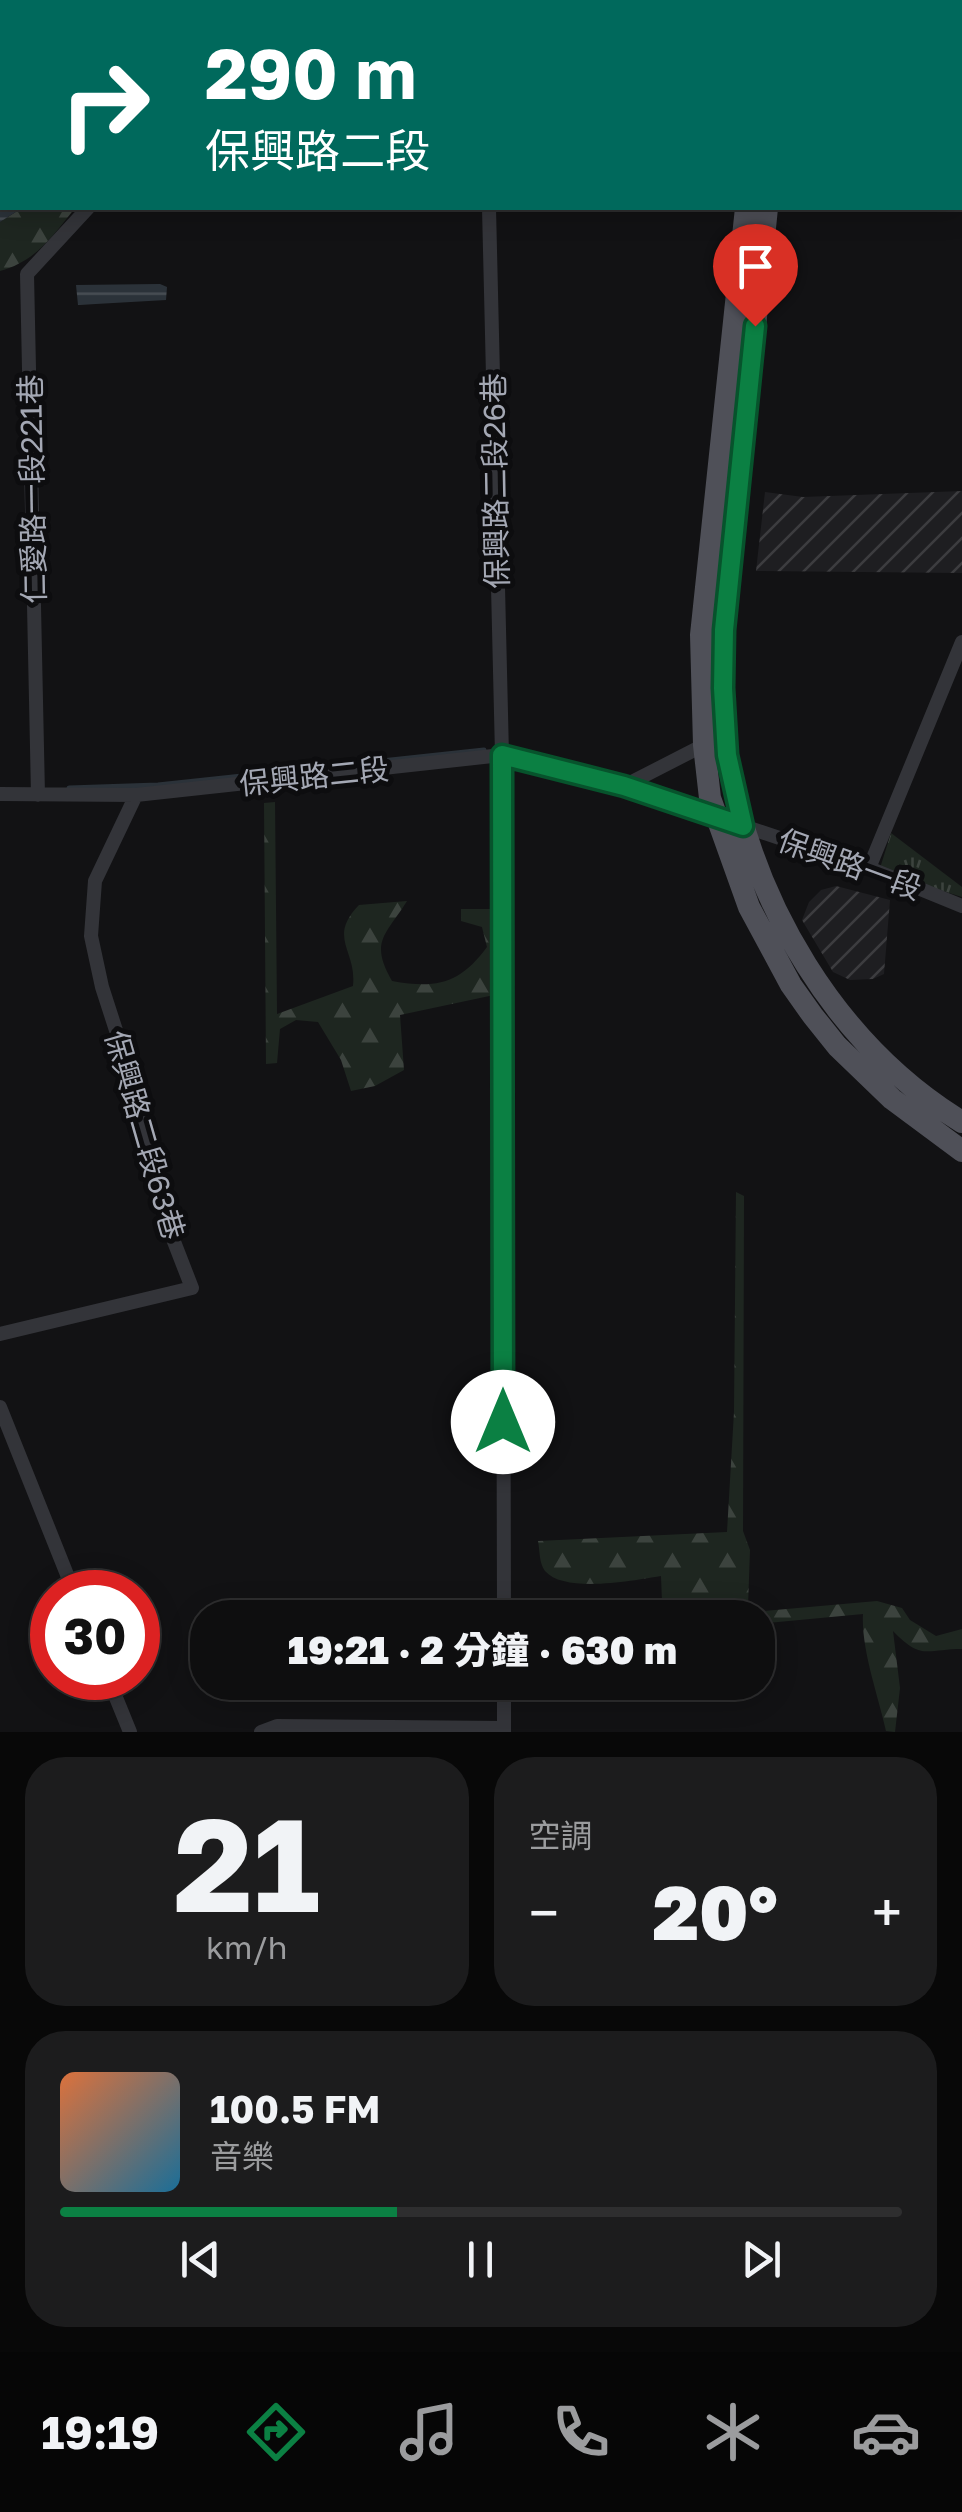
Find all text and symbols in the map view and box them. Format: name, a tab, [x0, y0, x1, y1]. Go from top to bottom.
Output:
text: 290 m	[205, 30, 416, 114]
icon: right	[40, 40, 170, 170]
text: 保興路二段	[205, 123, 430, 177]
pin	[713, 224, 798, 327]
icon: arrive	[728, 239, 783, 294]
street label: 保興路二段26巷	[475, 373, 515, 589]
street label: 仁愛路一段221巷	[12, 374, 52, 604]
street label: 保興路二段	[238, 750, 390, 802]
street label: 保興路一段	[773, 821, 927, 907]
street label: 保興路二段63巷	[98, 1026, 192, 1244]
position arrow	[451, 1370, 555, 1474]
speed limit sign: 30	[30, 1570, 160, 1700]
text: 19:21 · 2 分鐘 · 630 m	[288, 1627, 677, 1672]
text: 21	[174, 1785, 320, 1941]
text: 空調	[529, 1816, 593, 1854]
text: 20°	[653, 1866, 778, 1957]
text: −	[529, 1879, 559, 1945]
text: +	[872, 1879, 902, 1945]
text: km/h	[206, 1928, 287, 1966]
text: 100.5 FM	[210, 2086, 380, 2131]
text: 音樂	[210, 2137, 274, 2175]
icon: previous	[173, 2232, 228, 2287]
icon: pause	[453, 2232, 508, 2287]
icon: next	[734, 2232, 789, 2287]
icon: directions	[241, 2397, 311, 2467]
icon: music	[394, 2397, 464, 2467]
icon: phone	[546, 2397, 616, 2467]
icon: climate	[698, 2397, 768, 2467]
icon: car	[851, 2397, 921, 2467]
text: 19:19	[41, 2405, 159, 2459]

